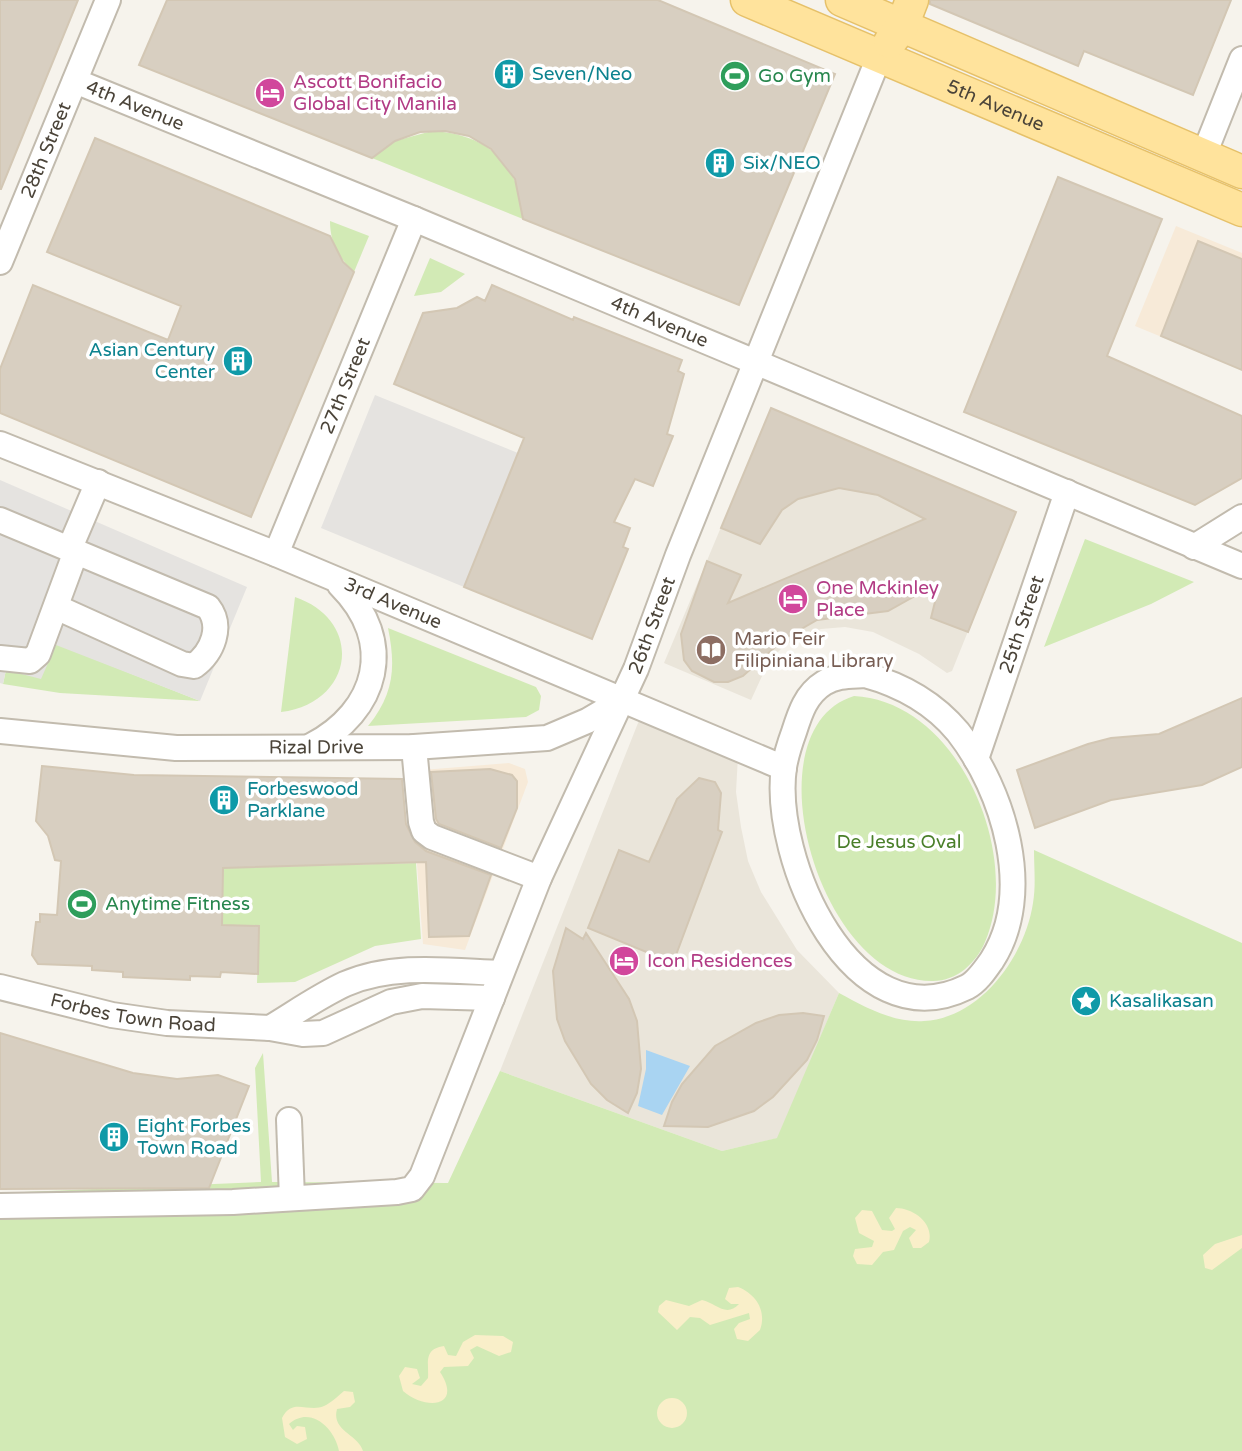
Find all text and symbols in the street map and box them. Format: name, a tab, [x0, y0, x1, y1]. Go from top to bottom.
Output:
building icon: Seven/Neo	[492, 57, 526, 91]
sports icon: Go Gym	[718, 59, 752, 93]
place label: Seven/Neo	[532, 63, 632, 85]
place label: Go Gym	[758, 65, 831, 87]
place label: Ascott Bonifacio Global City Manila	[293, 71, 457, 115]
street label: 5th Avenue	[943, 75, 1048, 136]
street label: 4th Avenue	[83, 76, 187, 135]
hotel icon: Ascott Bonifacio Global City Manila	[253, 76, 287, 110]
street label: 28th Street	[17, 99, 76, 201]
building icon: Six/NEO	[703, 146, 737, 180]
place label: Six/NEO	[743, 152, 821, 174]
street label: 4th Avenue	[607, 292, 711, 352]
street label: 27th Street	[316, 334, 375, 437]
place label: Asian Century Center	[88, 339, 216, 383]
building icon: Asian Century Center	[221, 344, 255, 378]
street label: 3rd Avenue	[341, 573, 445, 634]
street label: 25th Street	[995, 573, 1049, 676]
street label: 26th Street	[624, 574, 680, 677]
place label: One Mckinley Place	[816, 577, 939, 621]
hotel icon: One Mckinley Place	[776, 582, 810, 616]
place label: Mario Feir Filipiniana Library	[734, 628, 894, 672]
library icon: Mario Feir Filipiniana Library	[694, 633, 728, 667]
street label: Rizal Drive	[269, 736, 364, 759]
place label: Forbeswood Parklane	[247, 778, 358, 822]
building icon: Forbeswood Parklane	[207, 783, 241, 817]
park label: De Jesus Oval	[837, 831, 961, 853]
sports icon: Anytime Fitness	[65, 887, 99, 921]
place label: Anytime Fitness	[105, 893, 250, 915]
hotel icon: Icon Residences	[607, 944, 641, 978]
place label: Icon Residences	[647, 950, 793, 972]
place icon: Kasalikasan	[1069, 984, 1103, 1018]
street label: Forbes Town Road	[48, 989, 216, 1036]
place label: Kasalikasan	[1109, 990, 1214, 1012]
place label: Eight Forbes Town Road	[137, 1115, 251, 1159]
building icon: Eight Forbes Town Road	[97, 1120, 131, 1154]

